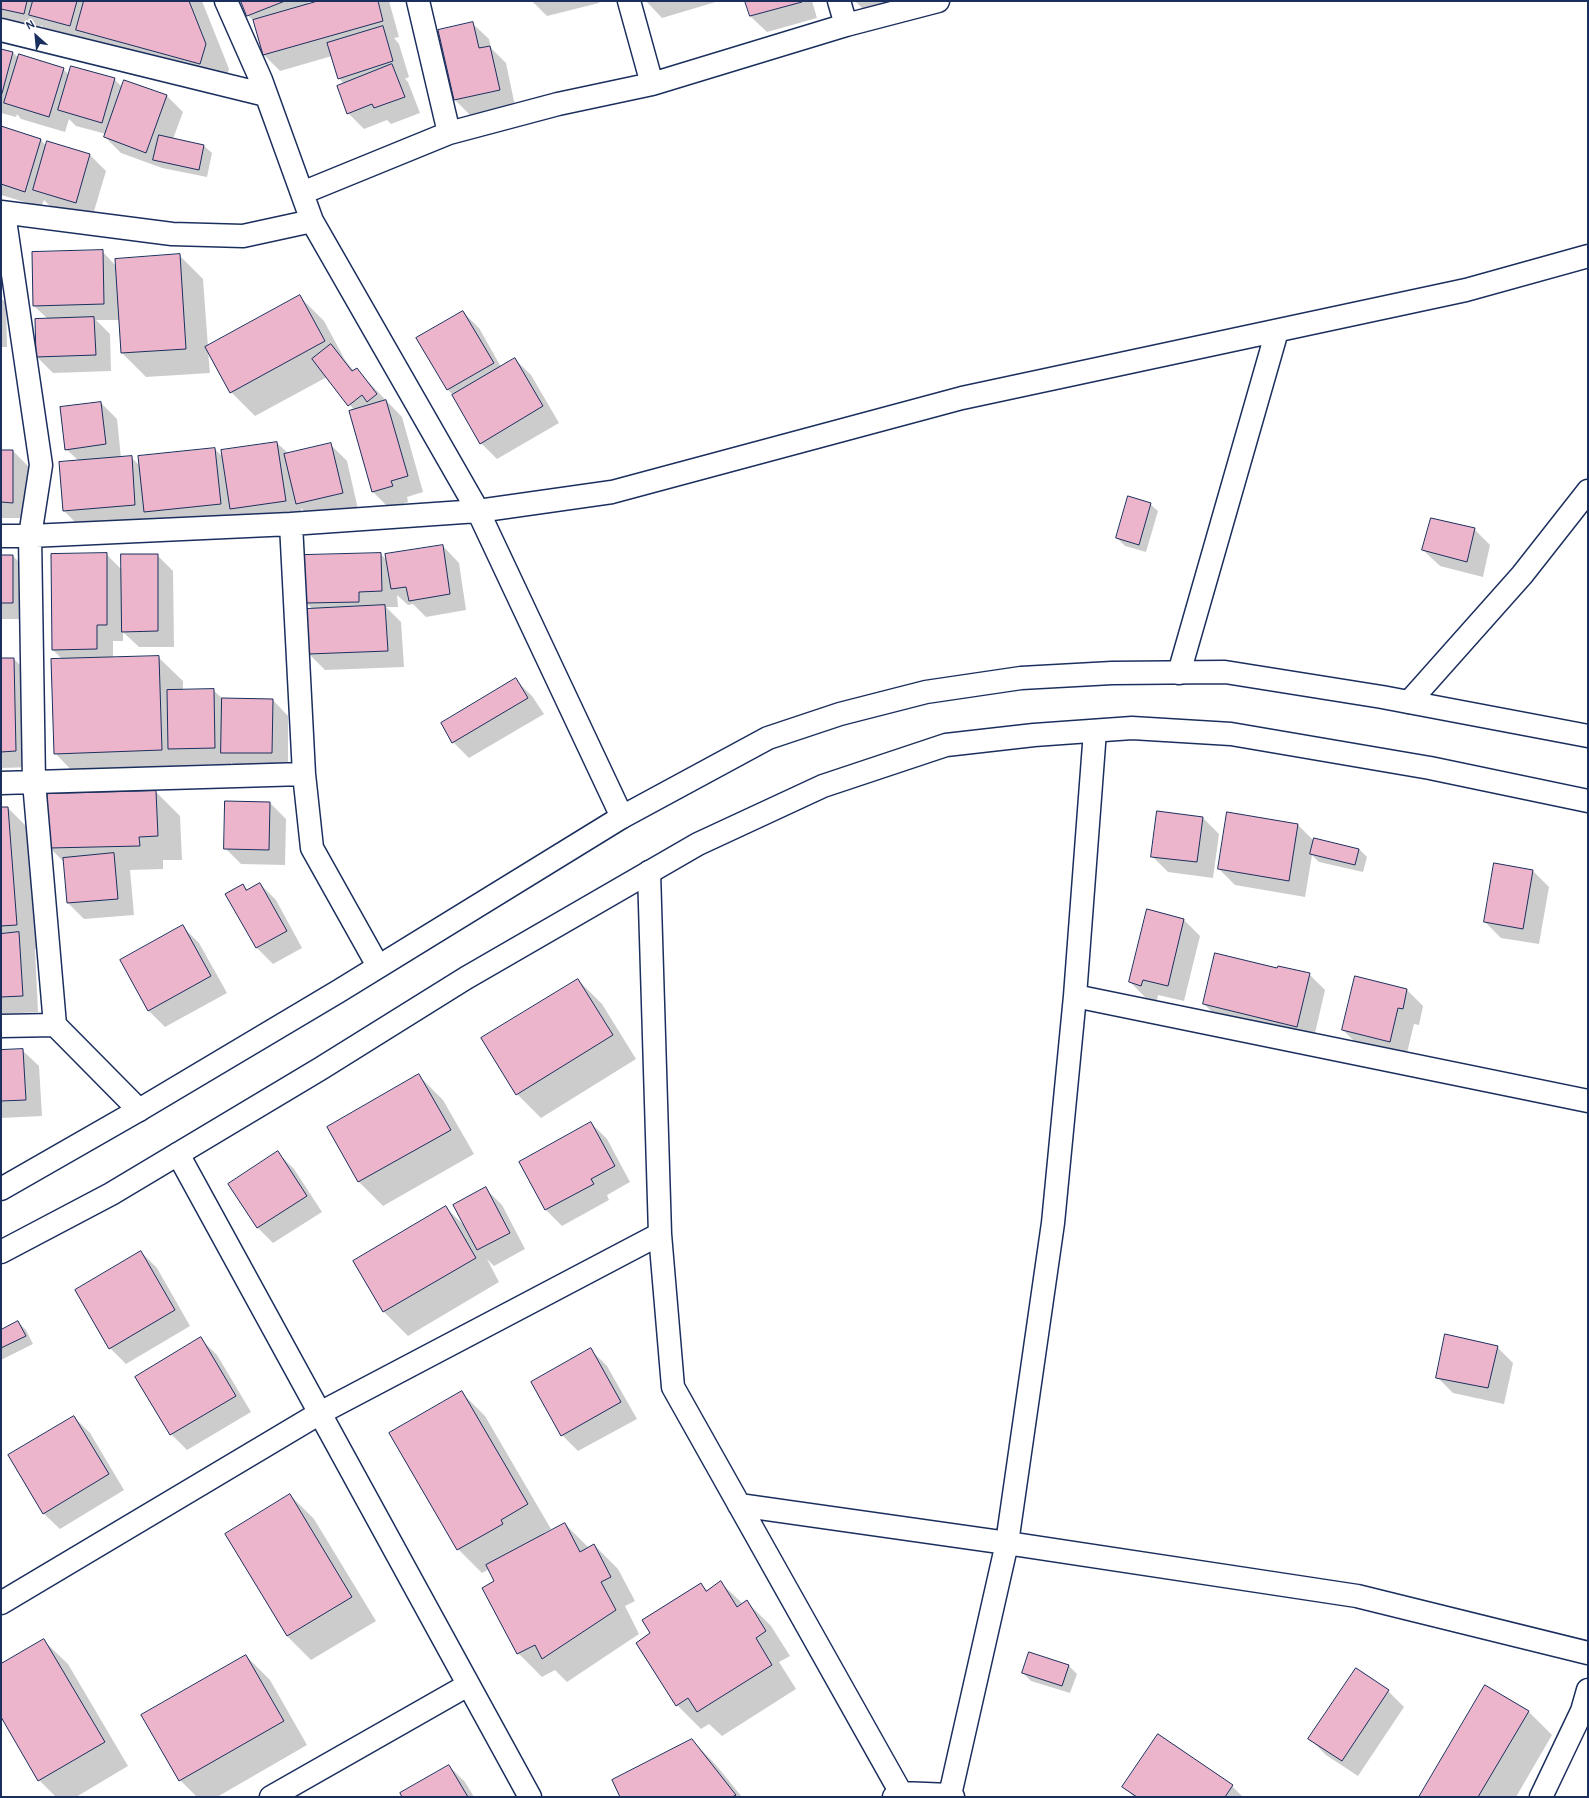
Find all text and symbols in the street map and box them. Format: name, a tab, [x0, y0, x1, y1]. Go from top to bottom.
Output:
north arrow	[16, 16, 56, 56]
text: N	[24, 17, 37, 32]

